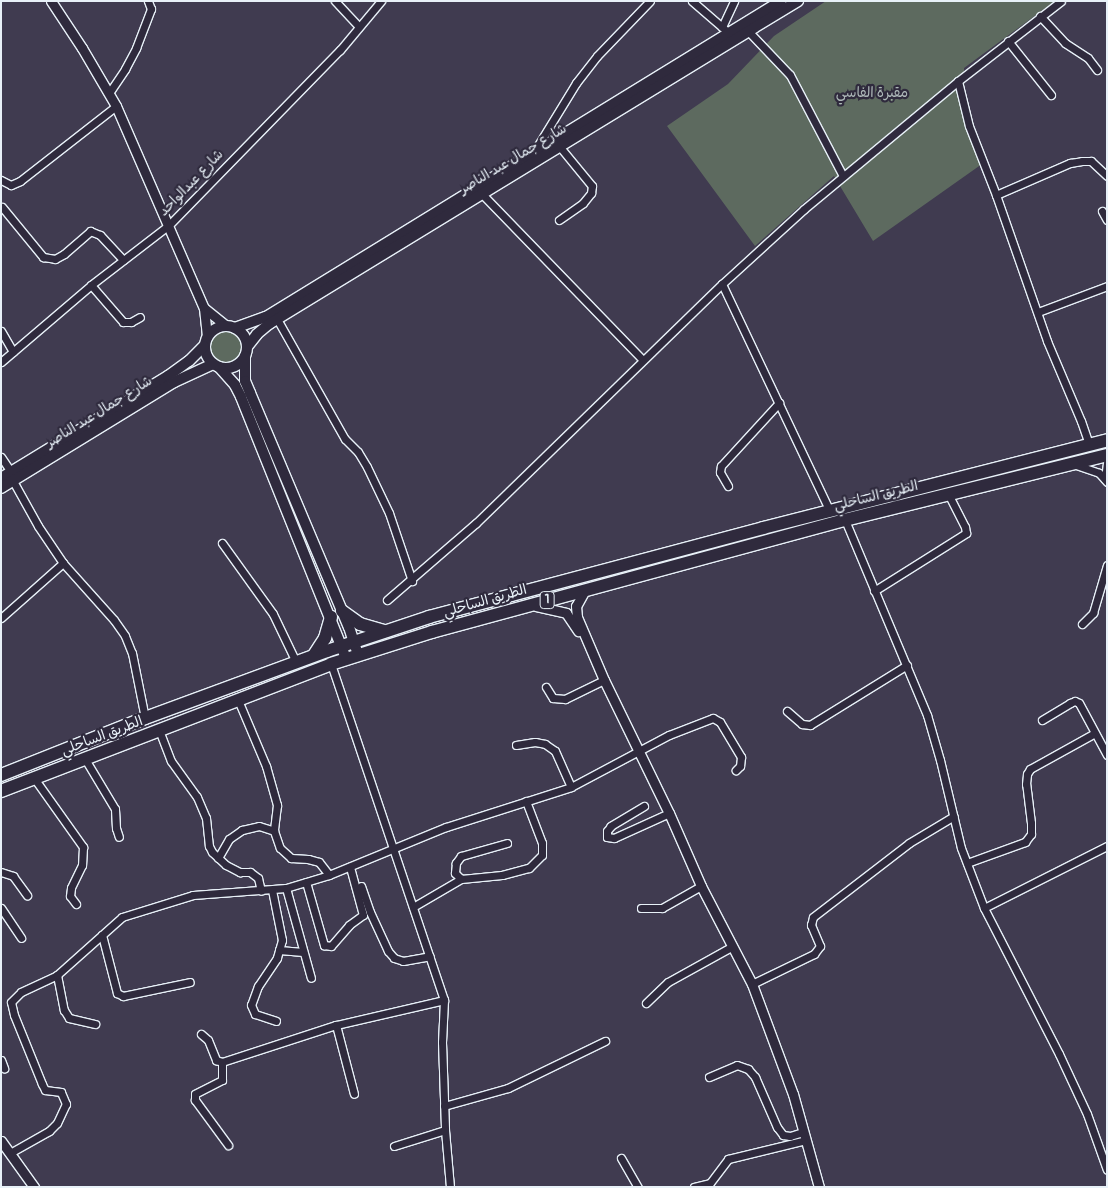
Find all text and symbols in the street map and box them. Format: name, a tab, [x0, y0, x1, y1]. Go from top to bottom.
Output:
park label: مقبرة الفاسي	[836, 85, 908, 101]
street label: شارع جمال عبد الناصر	[456, 120, 570, 198]
street label: شارع عبدالواحد	[155, 146, 227, 220]
street label: شارع جمال عبد الناصر	[43, 372, 155, 452]
street label: الطريق الساحلي	[832, 477, 920, 515]
street label: الطريق الساحلي	[441, 581, 529, 621]
road number: 1	[540, 590, 554, 610]
street label: الطريق الساحلي	[59, 713, 145, 759]

